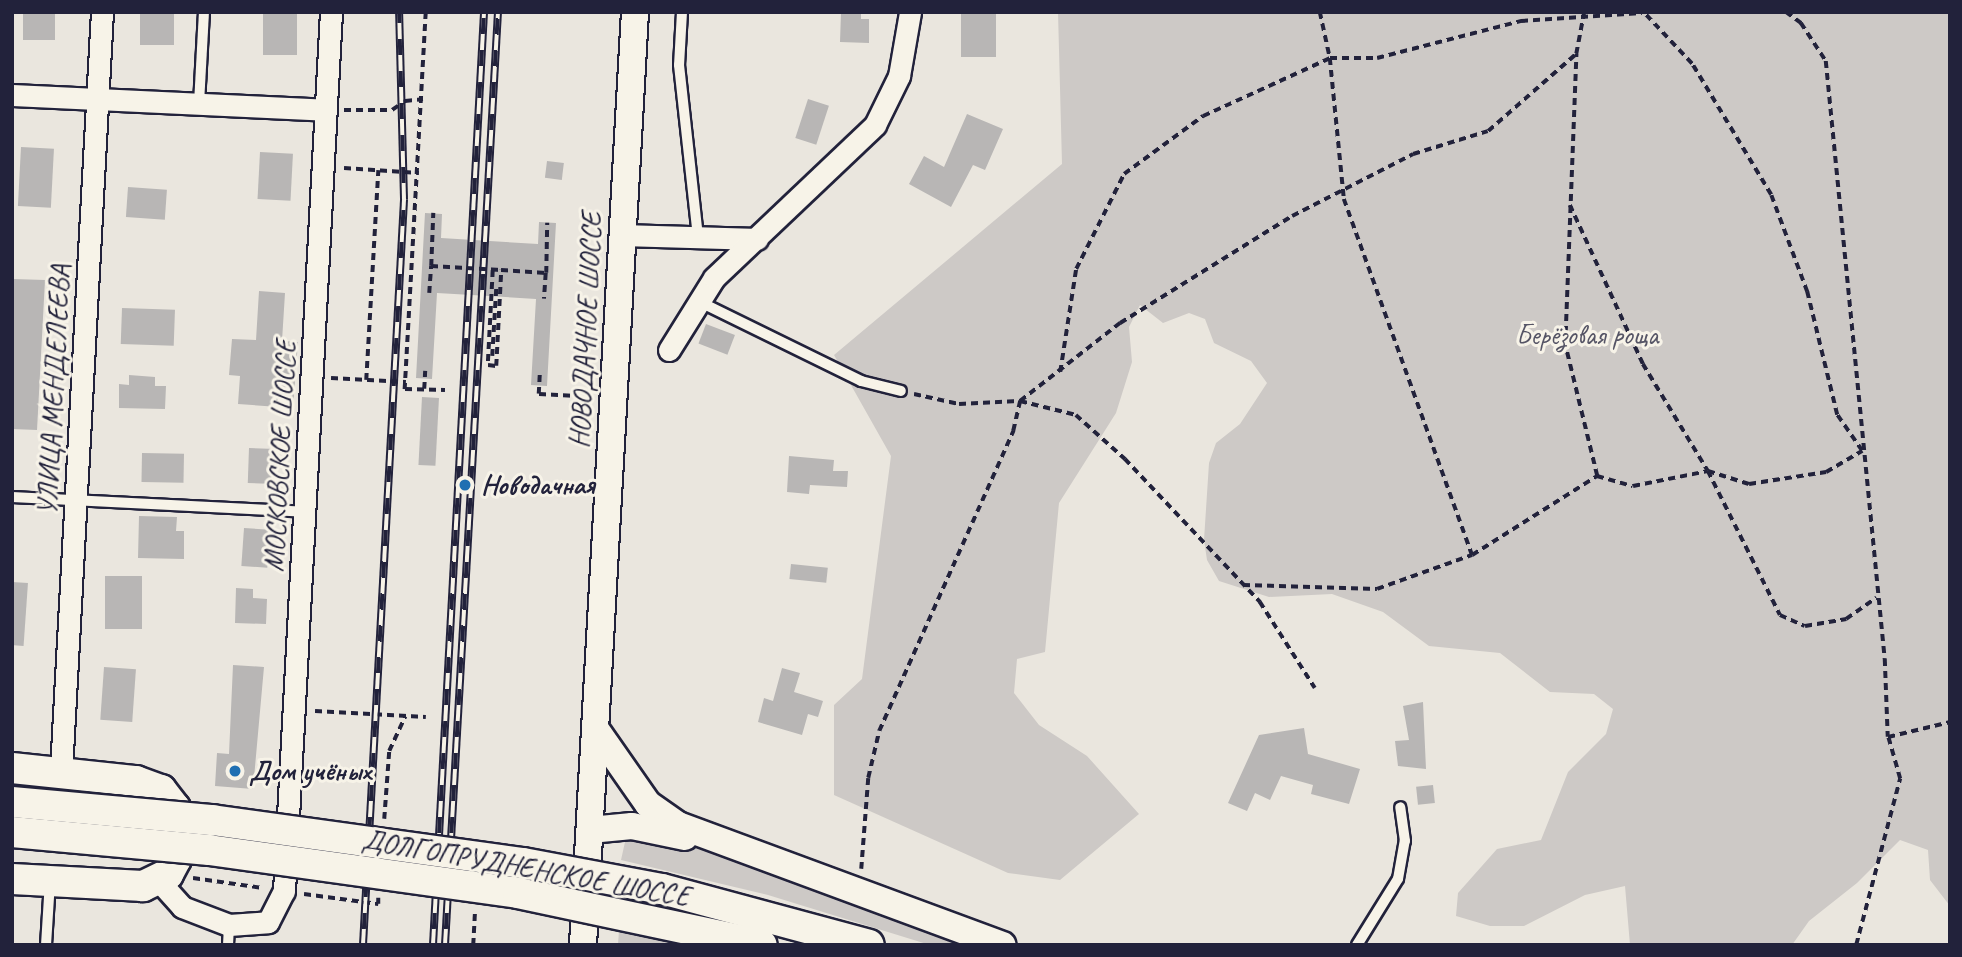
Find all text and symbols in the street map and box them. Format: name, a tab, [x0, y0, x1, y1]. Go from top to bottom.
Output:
street label: НОВОДАЧНОЕ ШОССЕ	[563, 211, 609, 449]
street label: УЛИЦА МЕНДЕЛЕЕВА	[31, 264, 77, 516]
park label: Берёзовая роща	[1515, 318, 1659, 352]
street label: МОСКОВСКОЕ ШОССЕ	[257, 339, 303, 573]
place label: Новодачная	[481, 468, 595, 502]
marker: Новодачная	[455, 475, 475, 495]
place label: Дом учёных	[249, 754, 368, 788]
marker: Дом учёных	[227, 763, 243, 779]
street label: ДОЛГОПРУДНЕНСКОЕ ШОССЕ	[360, 823, 692, 913]

